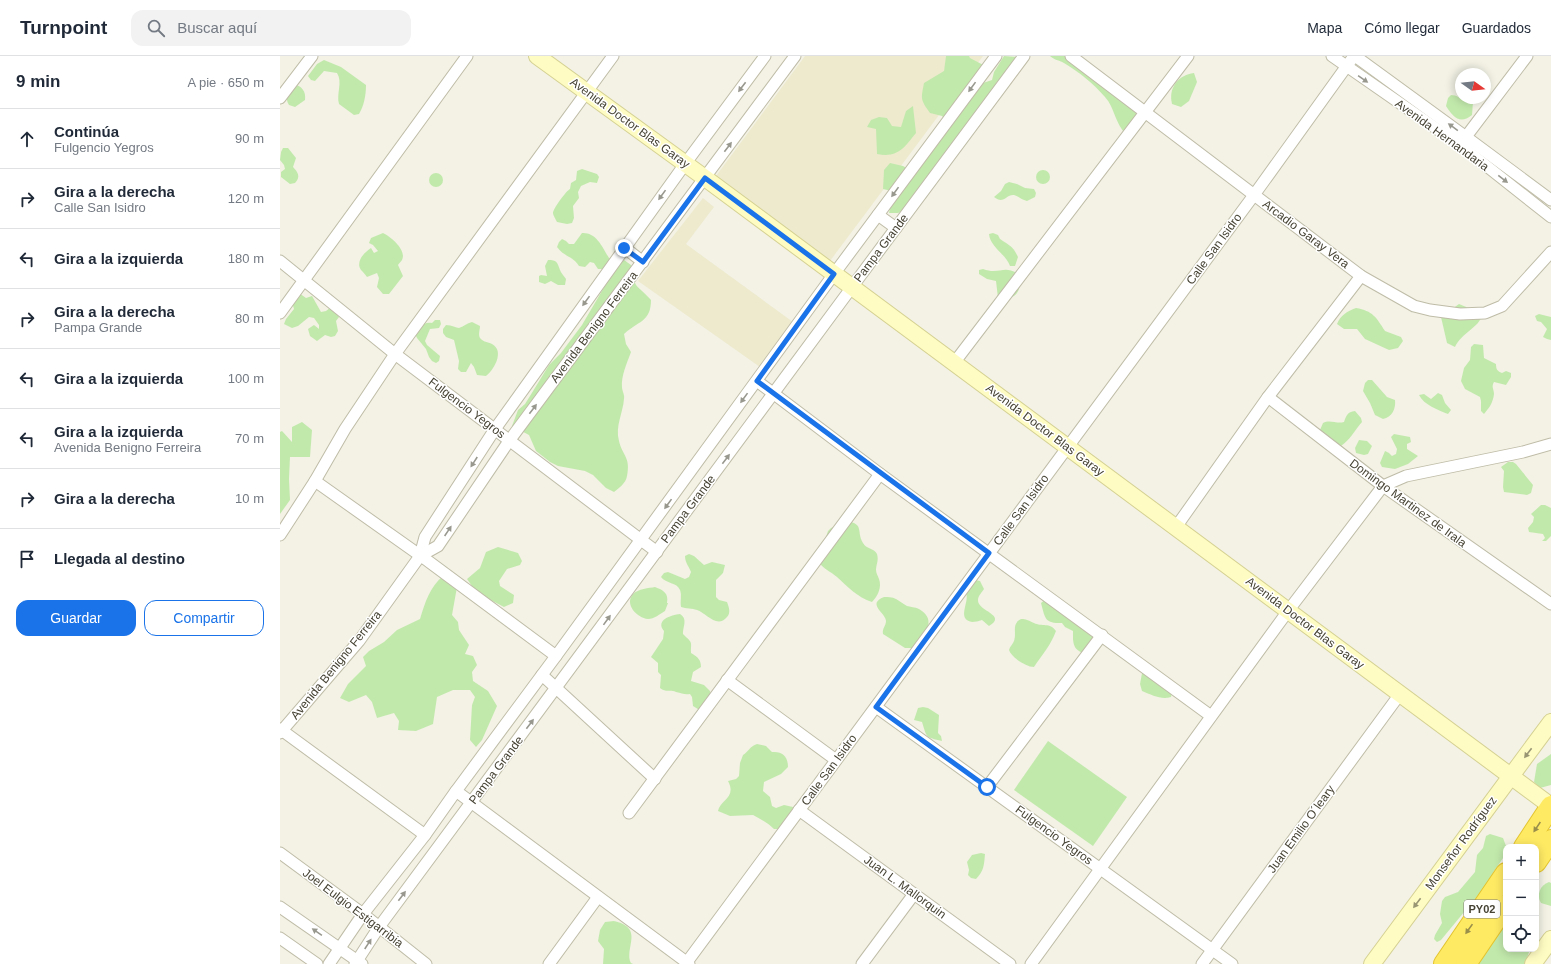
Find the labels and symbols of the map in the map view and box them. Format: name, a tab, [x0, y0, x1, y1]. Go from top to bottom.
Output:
north arrow	[1455, 68, 1491, 104]
street label: Avenida Doctor Blas Garay	[567, 75, 693, 171]
one-way arrow	[1358, 75, 1369, 83]
one-way arrow	[738, 82, 746, 93]
one-way arrow	[968, 82, 977, 93]
street label: Avenida Hernandaria	[1392, 96, 1492, 174]
one-way arrow	[1447, 123, 1458, 131]
one-way arrow	[724, 141, 733, 152]
one-way arrow	[1497, 175, 1508, 184]
one-way arrow	[891, 186, 899, 197]
one-way arrow	[658, 190, 666, 201]
street label: Arcadio Garay Vera	[1260, 197, 1352, 271]
street label: Calle San Isidro	[1183, 210, 1245, 287]
street label: Pampa Grande	[851, 211, 911, 285]
route end	[615, 239, 633, 257]
street label: Avenida Benigno Ferreira	[548, 268, 641, 385]
one-way arrow	[582, 296, 590, 306]
street label: Fulgencio Yegros	[426, 375, 508, 441]
street label: Avenida Doctor Blas Garay	[983, 381, 1107, 479]
one-way arrow	[740, 393, 748, 404]
one-way arrow	[529, 404, 537, 415]
one-way arrow	[721, 453, 730, 464]
street label: Domingo Martinez de Irala	[1347, 456, 1469, 550]
one-way arrow	[470, 457, 478, 467]
street label: Calle San Isidro	[990, 471, 1052, 548]
street label: Pampa Grande	[658, 472, 718, 546]
one-way arrow	[663, 498, 672, 509]
one-way arrow	[444, 525, 452, 536]
street label: Avenida Doctor Blas Garay	[1243, 574, 1367, 672]
street label: Avenida Benigno Ferreira	[288, 608, 384, 722]
one-way arrow	[603, 614, 611, 625]
one-way arrow	[525, 719, 534, 730]
street label: Calle San Isidro	[798, 731, 860, 808]
street label: Pampa Grande	[466, 733, 526, 807]
one-way arrow	[1523, 748, 1532, 759]
route start	[978, 778, 996, 796]
street label: Juan Emilio O´leary	[1265, 783, 1337, 875]
street label: Monseñor Rodríguez	[1422, 794, 1500, 892]
street label: Fulgencio Yegros	[1013, 802, 1095, 868]
one-way arrow	[1533, 821, 1541, 832]
street label: Juan L. Mallorquin	[861, 853, 949, 921]
street label: Joel Eulgio Estigarribia	[300, 866, 406, 951]
one-way arrow	[398, 891, 406, 901]
one-way arrow	[1413, 898, 1421, 908]
road number: PY02	[1464, 900, 1500, 918]
one-way arrow	[1465, 923, 1473, 934]
one-way arrow	[312, 928, 322, 936]
one-way arrow	[364, 939, 372, 949]

